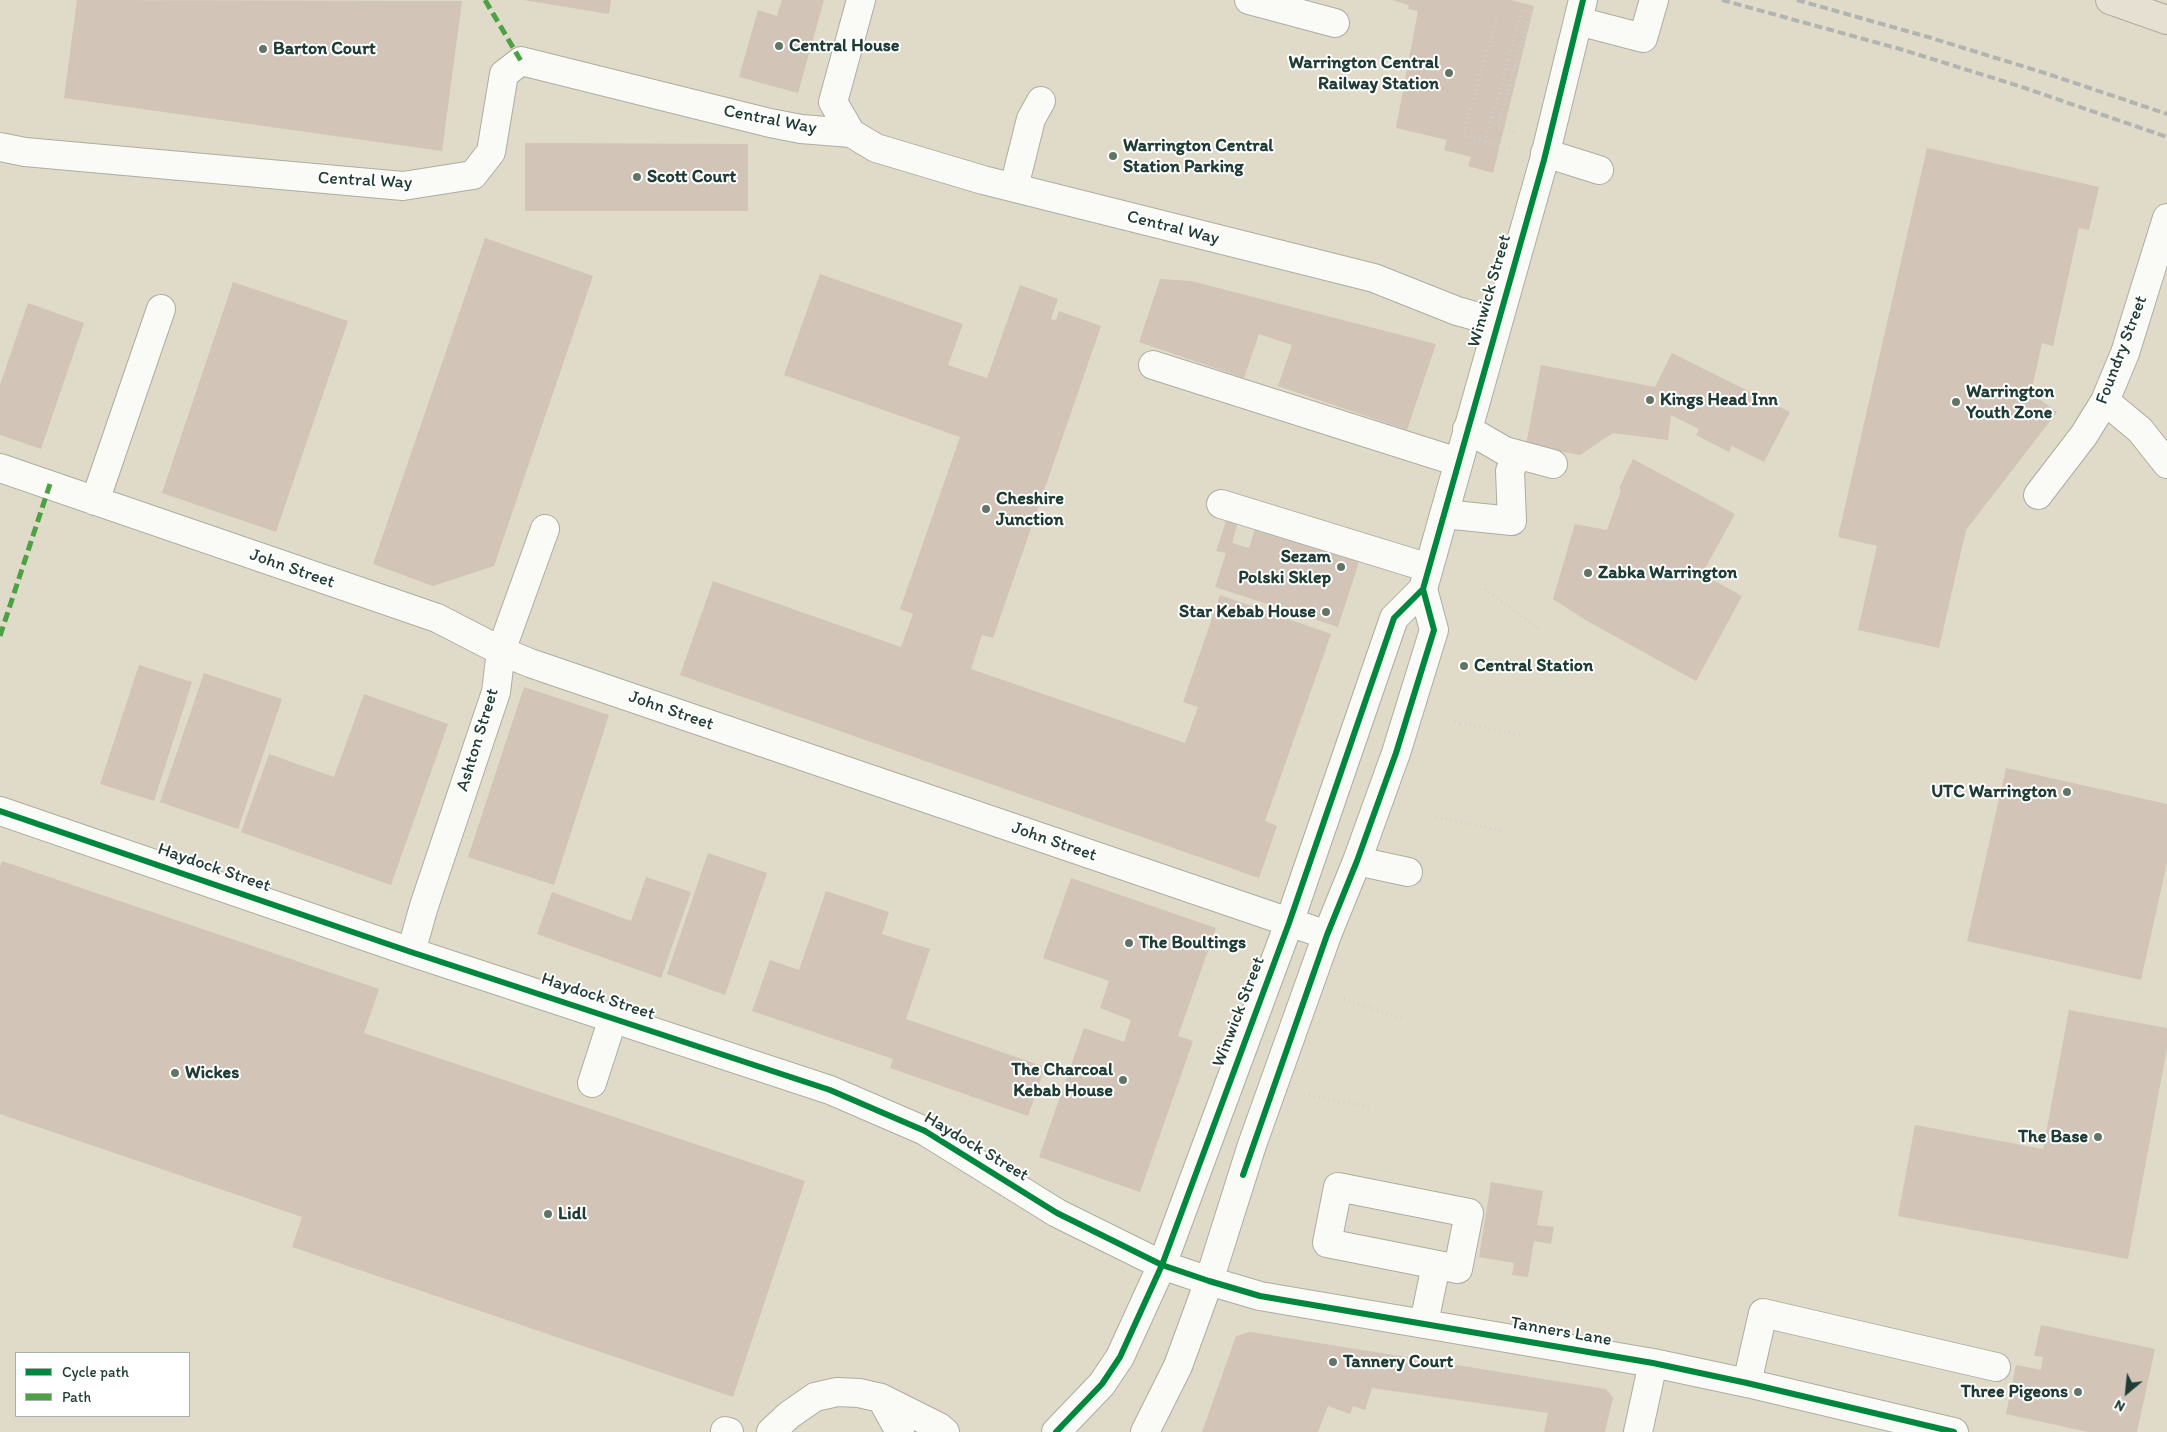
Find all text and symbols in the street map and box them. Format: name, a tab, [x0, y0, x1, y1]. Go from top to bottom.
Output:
place label: Central House	[789, 35, 899, 57]
place label: Barton Court	[273, 38, 376, 60]
marker: Central House	[773, 40, 785, 52]
marker: Barton Court	[257, 43, 269, 55]
place label: Warrington Central Railway Station	[1289, 52, 1439, 94]
marker: Warrington Central Railway Station	[1443, 67, 1455, 79]
street label: Central Way	[722, 100, 818, 140]
place label: Warrington Central Station Parking	[1123, 135, 1273, 178]
marker: Warrington Central Station Parking	[1107, 150, 1119, 162]
place label: Scott Court	[647, 166, 736, 188]
street label: Central Way	[317, 168, 413, 194]
marker: Scott Court	[631, 171, 643, 183]
street label: Central Way	[1124, 206, 1222, 250]
street label: Winwick Street	[1464, 232, 1516, 350]
street label: Foundry Street	[2091, 293, 2153, 407]
place label: Warrington Youth Zone	[1966, 381, 2054, 424]
place label: Kings Head Inn	[1660, 389, 1778, 411]
marker: Kings Head Inn	[1644, 394, 1656, 406]
marker: Warrington Youth Zone	[1950, 396, 1962, 408]
place label: Cheshire Junction	[996, 488, 1064, 530]
marker: Cheshire Junction	[980, 503, 992, 515]
street label: John Street	[247, 544, 337, 594]
place label: Sezam Polski Sklep	[1238, 546, 1331, 588]
marker: Sezam Polski Sklep	[1335, 561, 1347, 573]
place label: Zabka Warrington	[1598, 562, 1737, 584]
marker: Zabka Warrington	[1582, 567, 1594, 579]
place label: Star Kebab House	[1179, 601, 1316, 623]
marker: Star Kebab House	[1320, 606, 1332, 618]
place label: Central Station	[1474, 655, 1593, 677]
marker: Central Station	[1458, 660, 1470, 672]
street label: Ashton Street	[452, 686, 504, 794]
street label: John Street	[626, 686, 716, 736]
place label: UTC Warrington	[1931, 781, 2057, 803]
marker: UTC Warrington	[2061, 786, 2073, 798]
street label: John Street	[1009, 817, 1099, 867]
street label: Haydock Street	[155, 839, 273, 897]
place label: The Boultings	[1139, 932, 1246, 954]
marker: The Boultings	[1123, 937, 1135, 949]
street label: Winwick Street	[1208, 954, 1270, 1070]
street label: Haydock Street	[538, 968, 658, 1026]
place label: The Charcoal Kebab House	[1011, 1059, 1113, 1102]
place label: Wickes	[185, 1062, 239, 1084]
marker: Wickes	[169, 1067, 181, 1079]
marker: The Charcoal Kebab House	[1117, 1074, 1129, 1086]
street label: Haydock Street	[920, 1107, 1032, 1187]
place label: The Base	[2018, 1126, 2088, 1148]
marker: The Base	[2092, 1131, 2104, 1143]
place label: Lidl	[558, 1203, 587, 1225]
marker: Lidl	[542, 1208, 554, 1220]
street label: Tanners Lane	[1509, 1312, 1613, 1352]
place label: Tannery Court	[1343, 1351, 1453, 1373]
legend	[15, 1352, 190, 1417]
marker: Tannery Court	[1327, 1356, 1339, 1368]
text: Cycle path	[62, 1363, 129, 1381]
north arrow	[2102, 1367, 2152, 1417]
place label: Three Pigeons	[1961, 1381, 2068, 1403]
marker: Three Pigeons	[2072, 1386, 2084, 1398]
text: Path	[62, 1388, 91, 1406]
text: N	[2112, 1396, 2128, 1415]

